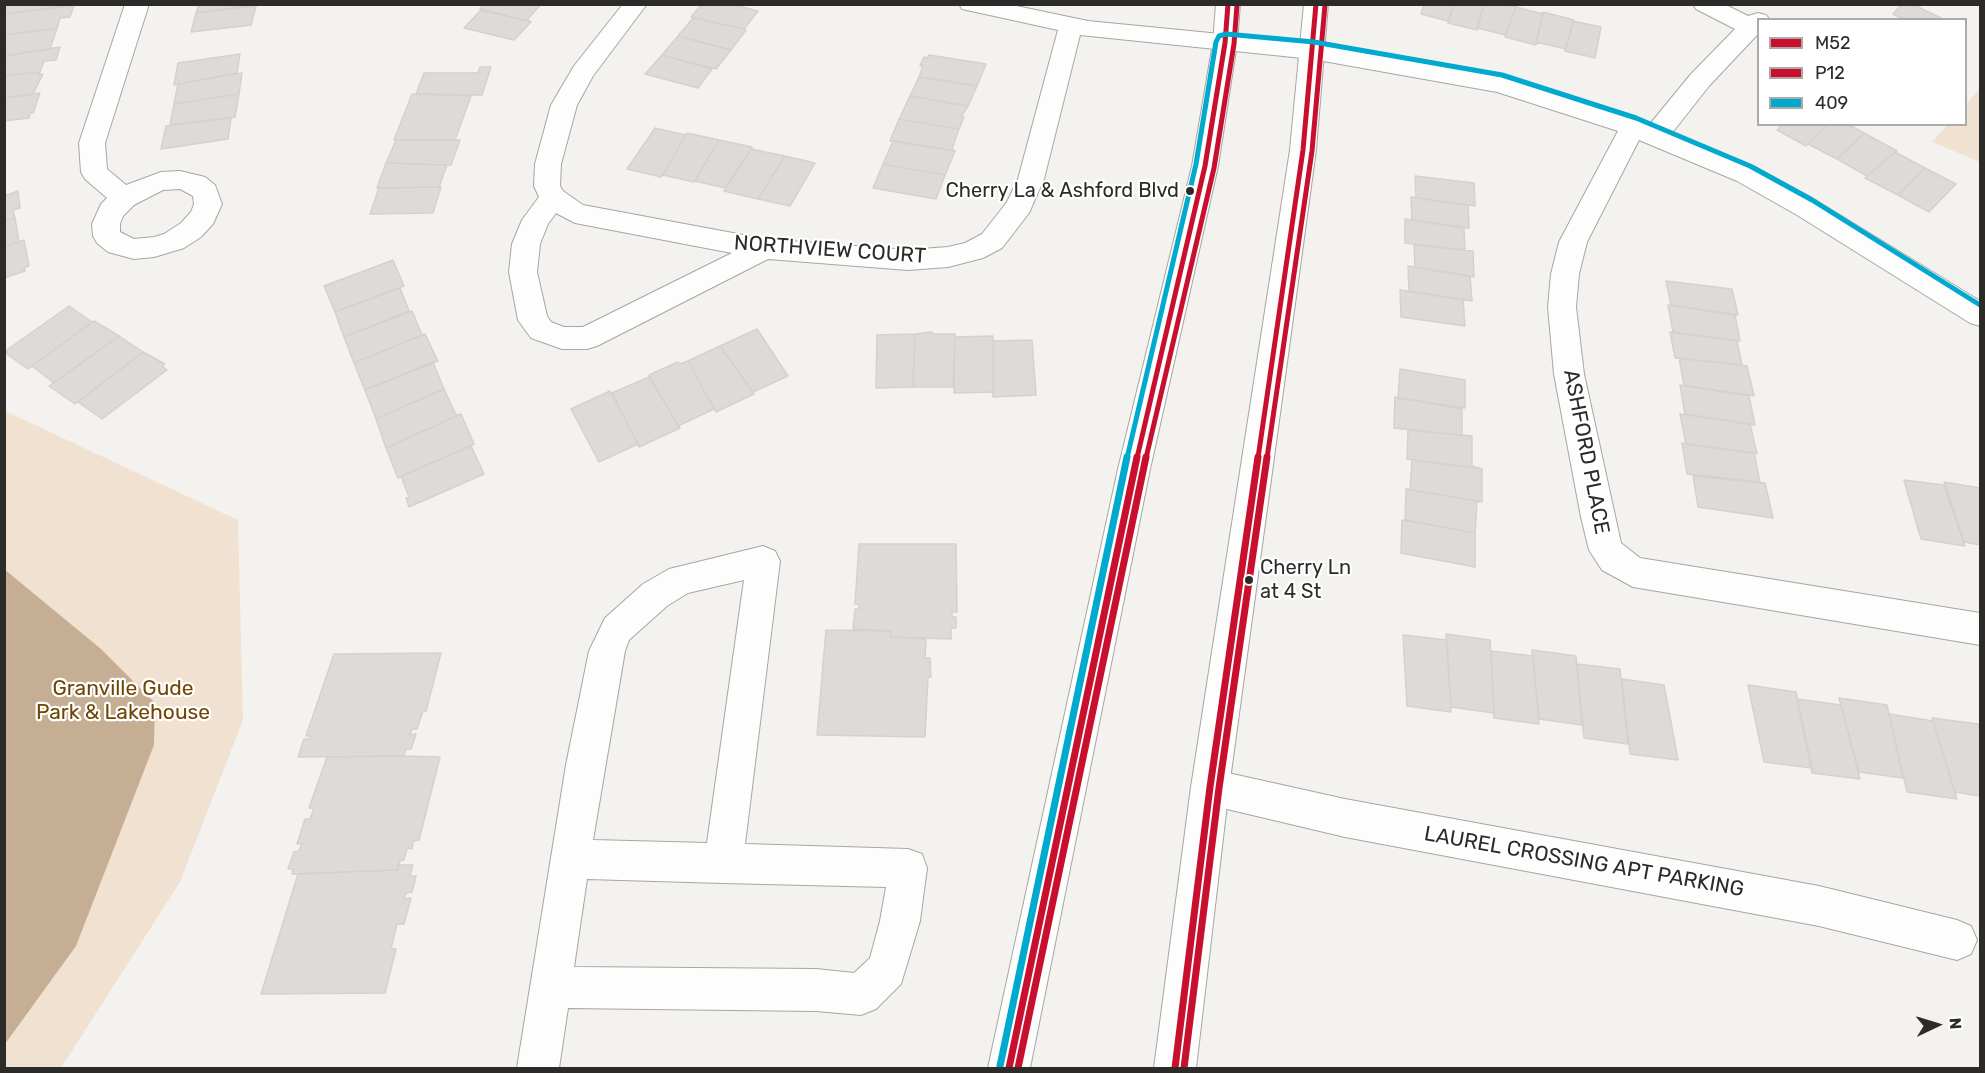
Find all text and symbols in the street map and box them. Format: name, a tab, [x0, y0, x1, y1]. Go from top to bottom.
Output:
legend	[1757, 18, 1967, 126]
text: M52	[1815, 32, 1851, 54]
text: P12	[1815, 62, 1845, 84]
text: 409	[1815, 92, 1848, 114]
place label: Cherry La & Ashford Blvd	[946, 179, 1179, 203]
marker: Cherry La & Ashford Blvd	[1184, 185, 1196, 197]
street label: NORTHVIEW COURT	[733, 231, 927, 269]
street label: ASHFORD PLACE	[1558, 367, 1614, 537]
place label: Cherry Ln at 4 St	[1260, 556, 1351, 603]
marker: Cherry Ln at 4 St	[1243, 574, 1255, 586]
park label: Granville Gude Park & Lakehouse	[36, 676, 210, 726]
street label: LAUREL CROSSING APT PARKING	[1422, 821, 1746, 903]
north arrow	[1907, 995, 1967, 1055]
text: N	[1946, 1017, 1965, 1030]

